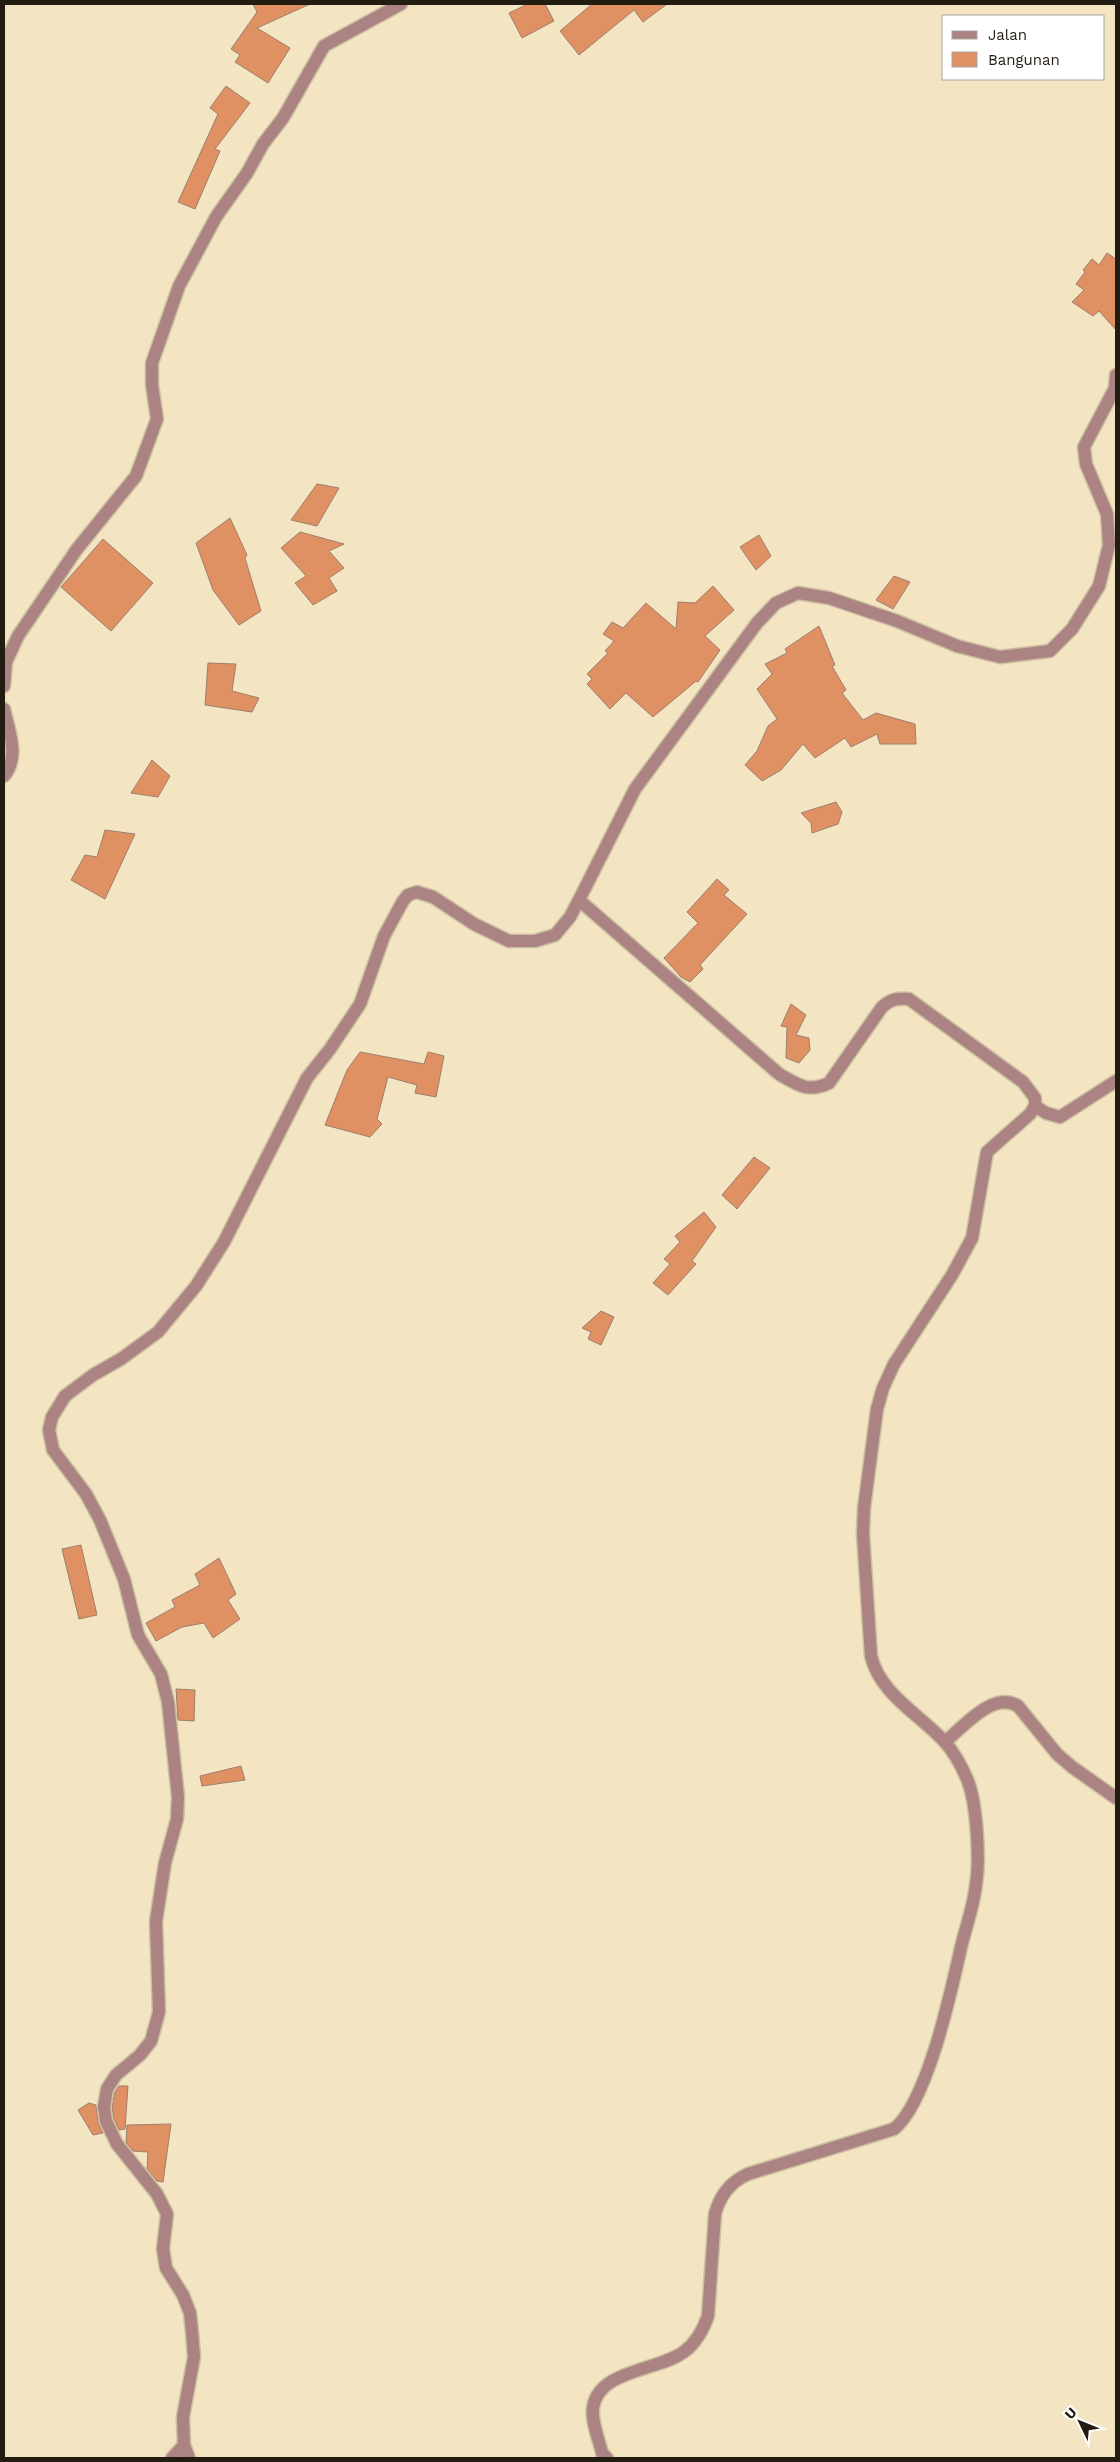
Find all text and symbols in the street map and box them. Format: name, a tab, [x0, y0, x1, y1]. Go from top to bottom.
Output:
legend	[942, 15, 1105, 80]
text: Jalan	[988, 26, 1027, 44]
text: Bangunan	[988, 51, 1060, 69]
north arrow	[1055, 2397, 1105, 2447]
text: U	[1061, 2404, 1080, 2422]

